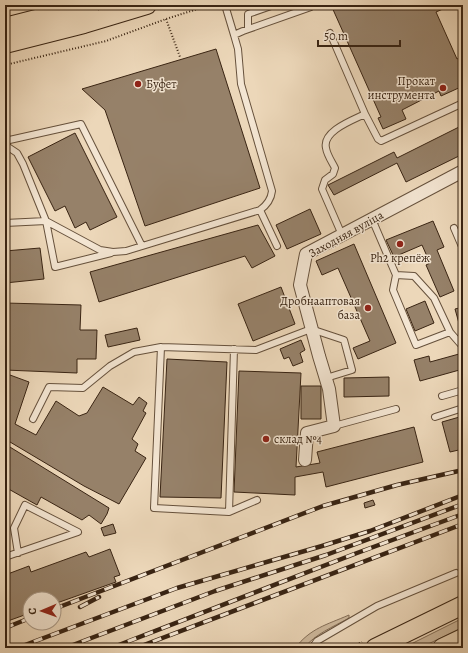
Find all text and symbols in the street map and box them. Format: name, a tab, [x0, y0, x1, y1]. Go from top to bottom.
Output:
scale bar	[318, 22, 400, 48]
text: 50 m	[324, 28, 348, 44]
place label: Прокат инструмента	[368, 73, 436, 103]
place label: Буфет	[146, 76, 177, 92]
marker: Буфет	[133, 79, 143, 89]
marker: Прокат инструмента	[438, 83, 448, 93]
street label: Заходняя вуліца	[306, 207, 387, 261]
marker: Ph2 крепёж	[395, 239, 405, 249]
place label: Ph2 крепёж	[370, 250, 430, 266]
place label: Дробнааптовая база	[280, 293, 360, 323]
marker: Дробнааптовая база	[363, 303, 373, 313]
place label: склад №4	[274, 431, 323, 447]
marker: склад №4	[261, 434, 271, 444]
north arrow	[22, 591, 62, 631]
text: С	[25, 607, 40, 615]

